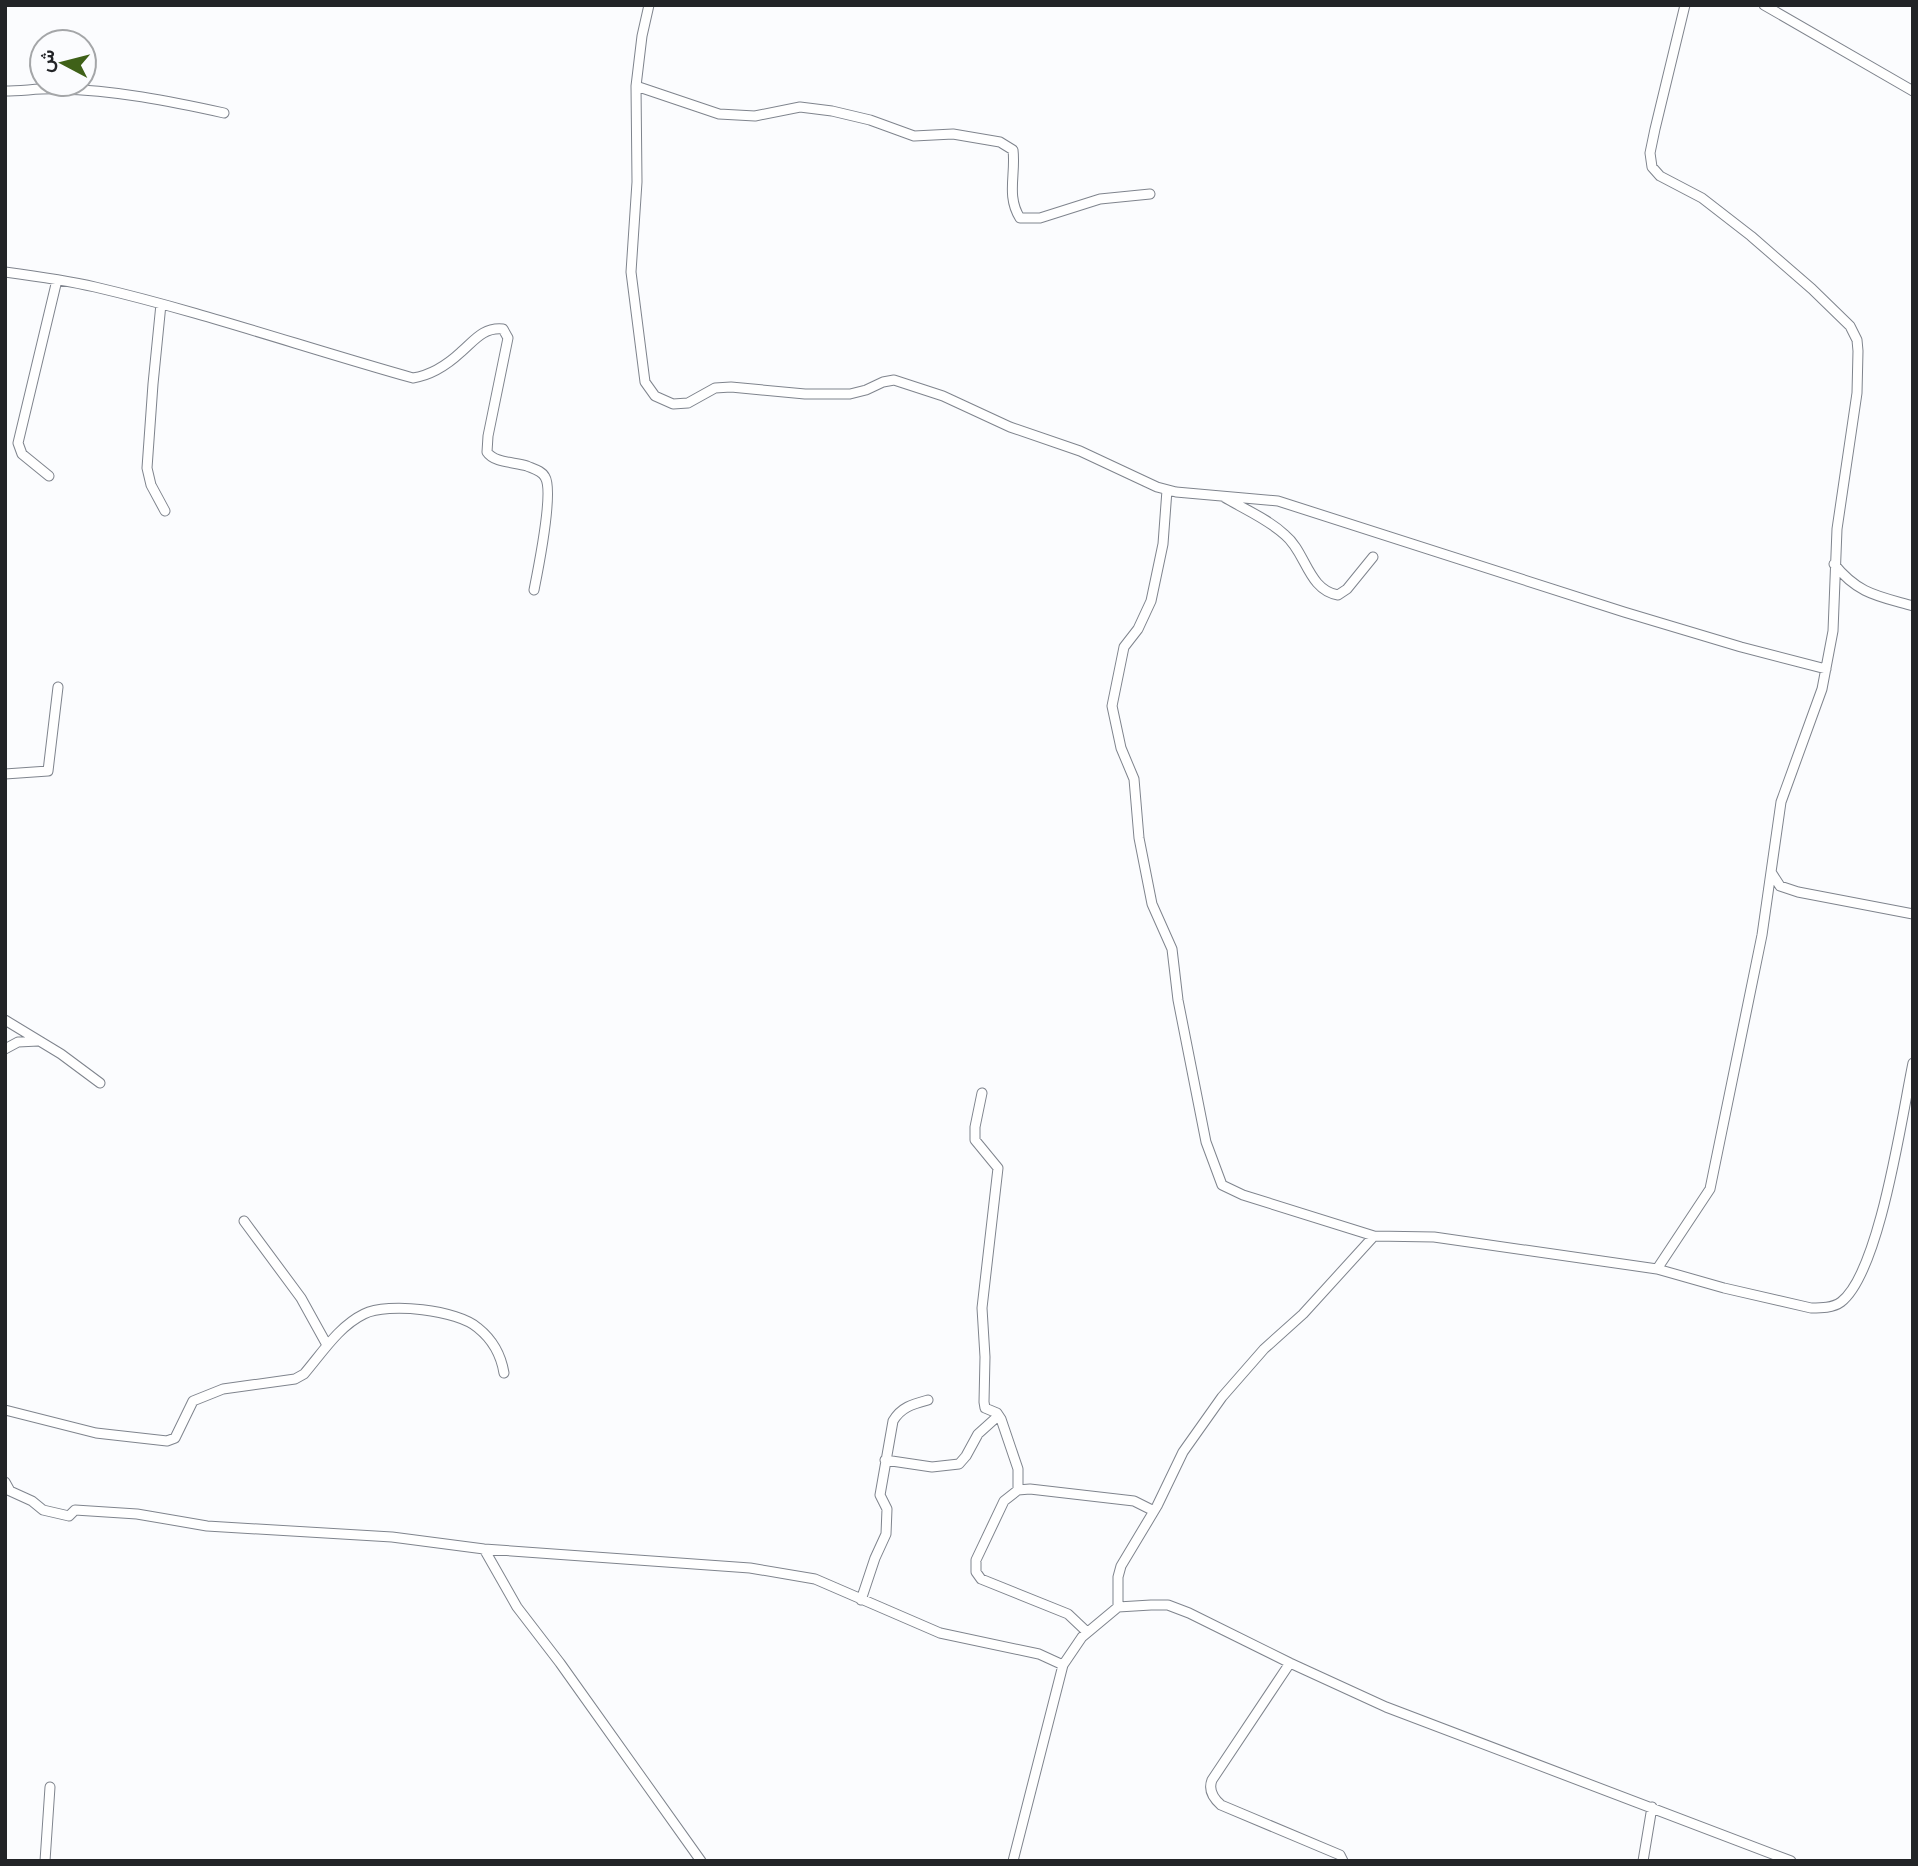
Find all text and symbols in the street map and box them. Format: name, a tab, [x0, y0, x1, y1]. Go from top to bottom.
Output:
north arrow	[28, 28, 98, 98]
text: ش	[34, 48, 60, 74]

